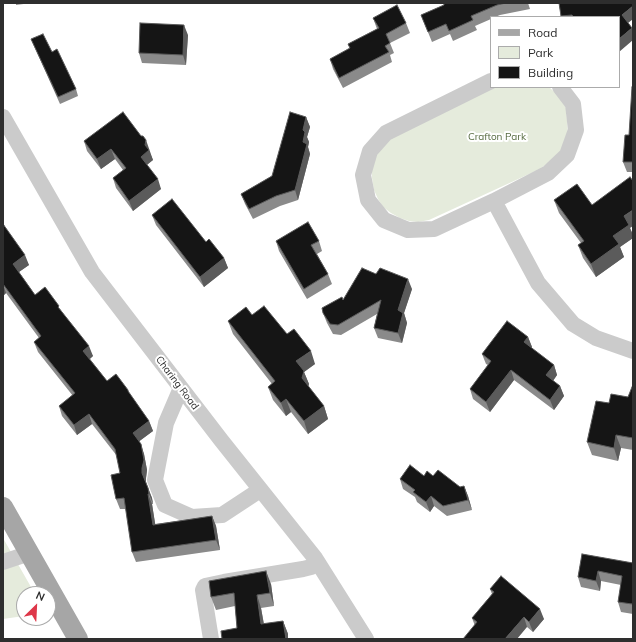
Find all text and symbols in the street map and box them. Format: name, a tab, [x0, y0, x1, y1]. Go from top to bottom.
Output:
legend	[490, 16, 620, 88]
text: Road	[528, 25, 557, 40]
text: Park	[528, 45, 553, 60]
text: Building	[528, 65, 573, 80]
park label: Crafton Park	[468, 131, 526, 143]
street label: Charing Road	[153, 354, 201, 412]
north arrow	[16, 586, 56, 626]
text: N	[34, 588, 47, 604]

